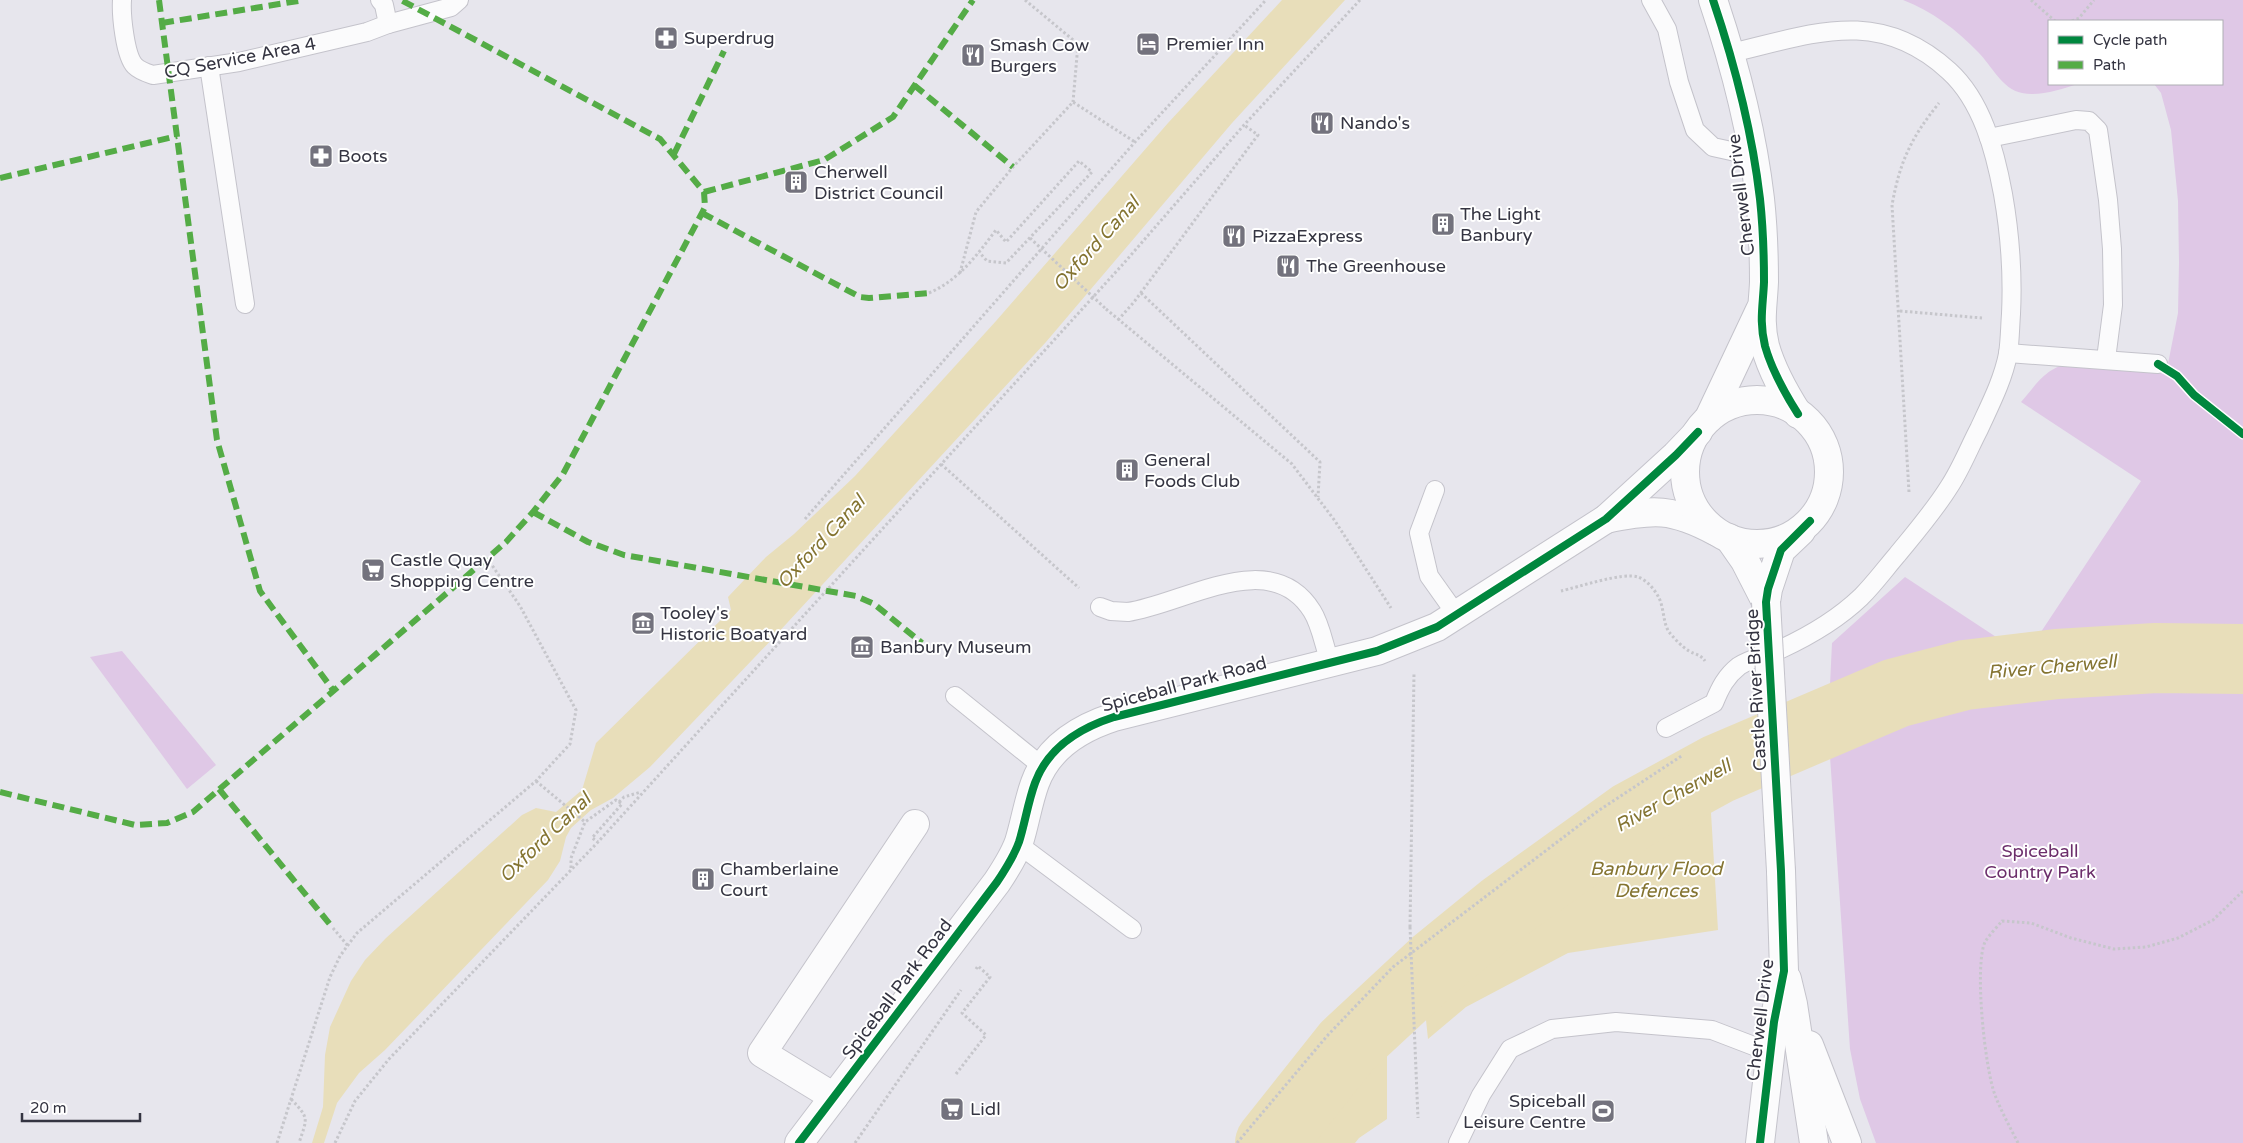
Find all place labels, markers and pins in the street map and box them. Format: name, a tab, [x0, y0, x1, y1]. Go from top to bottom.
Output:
pharmacy icon: Superdrug	[653, 25, 679, 51]
place label: Superdrug	[684, 27, 775, 49]
hotel icon: Premier Inn	[1135, 31, 1161, 57]
place label: Premier Inn	[1166, 33, 1264, 55]
place label: Smash Cow Burgers	[990, 34, 1089, 77]
restaurant icon: Smash Cow Burgers	[960, 42, 986, 68]
restaurant icon: Nando's	[1309, 110, 1335, 136]
place label: Nando's	[1340, 112, 1410, 134]
pharmacy icon: Boots	[308, 143, 334, 169]
place label: Boots	[338, 145, 388, 167]
place label: Cherwell District Council	[814, 161, 943, 204]
building icon: Cherwell District Council	[783, 169, 809, 195]
place label: The Light Banbury	[1460, 203, 1541, 246]
building icon: The Light Banbury	[1430, 211, 1456, 237]
restaurant icon: PizzaExpress	[1221, 223, 1247, 249]
place label: PizzaExpress	[1252, 225, 1363, 247]
restaurant icon: The Greenhouse	[1275, 253, 1301, 279]
place label: The Greenhouse	[1306, 255, 1446, 277]
place label: General Foods Club	[1144, 449, 1240, 492]
building icon: General Foods Club	[1114, 457, 1140, 483]
place label: Castle Quay Shopping Centre	[390, 549, 534, 592]
supermarket icon: Castle Quay Shopping Centre	[360, 557, 386, 583]
place label: Tooley's Historic Boatyard	[660, 602, 807, 645]
museum icon: Tooley's Historic Boatyard	[630, 610, 656, 636]
museum icon: Banbury Museum	[849, 634, 875, 660]
place label: Banbury Museum	[880, 636, 1032, 658]
place label: Chamberlaine Court	[720, 858, 839, 901]
building icon: Chamberlaine Court	[690, 866, 716, 892]
place label: Spiceball Leisure Centre	[1463, 1090, 1586, 1133]
supermarket icon: Lidl	[939, 1096, 965, 1122]
place label: Lidl	[970, 1098, 1001, 1120]
sports icon: Spiceball Leisure Centre	[1590, 1098, 1616, 1124]

